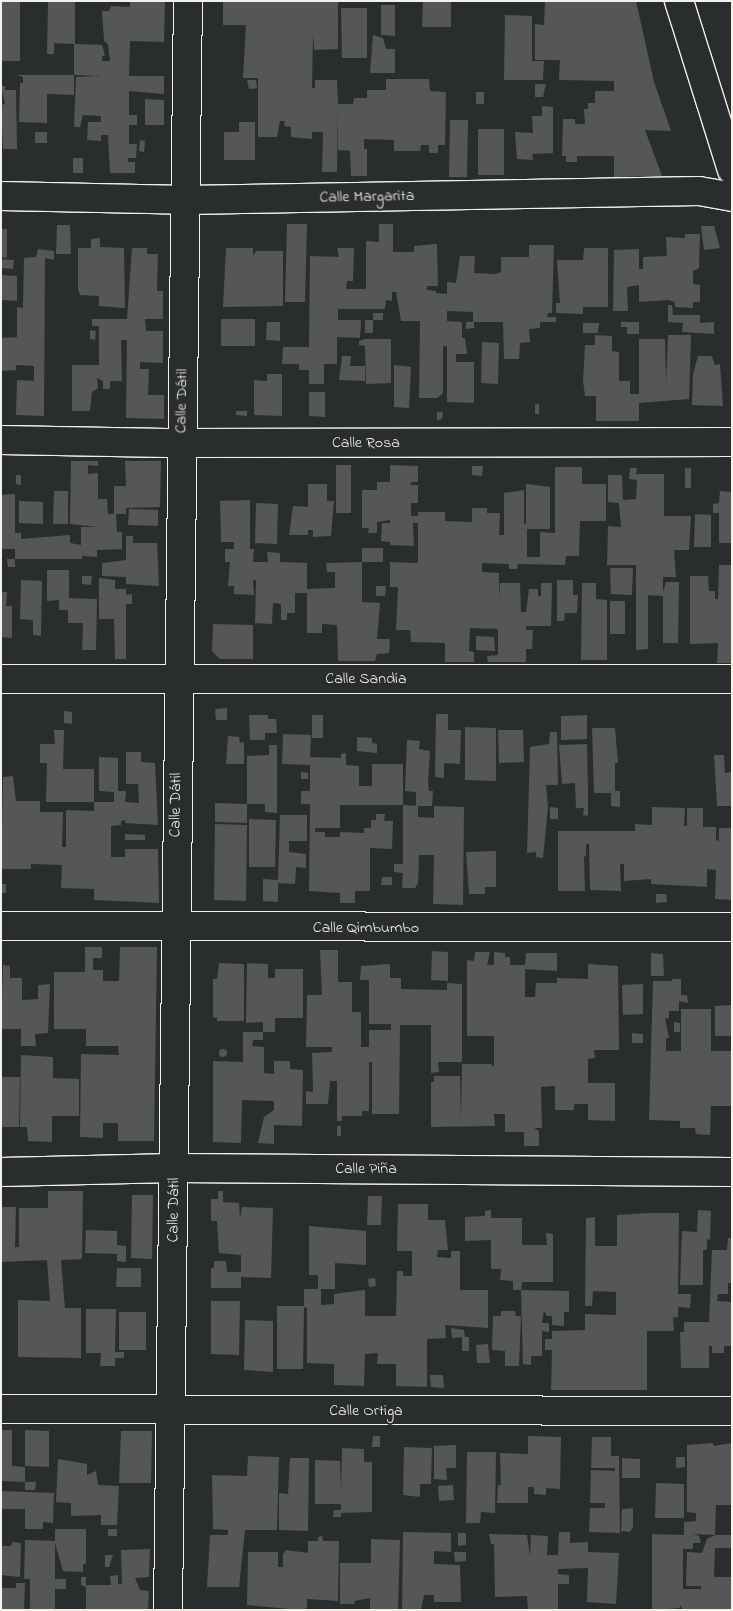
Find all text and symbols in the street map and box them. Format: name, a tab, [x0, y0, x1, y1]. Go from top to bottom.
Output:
street label: Calle Margarita	[319, 187, 415, 207]
street label: Calle Dátil	[172, 368, 192, 434]
street label: Calle Rosa	[332, 433, 400, 453]
street label: Calle Sandía	[325, 669, 407, 689]
street label: Calle Dátil	[166, 772, 186, 838]
street label: Calle Qimbumbo	[313, 918, 419, 938]
street label: Calle Piña	[335, 1159, 397, 1179]
street label: Calle Dátil	[164, 1177, 184, 1243]
street label: Calle Ortiga	[329, 1401, 403, 1421]

